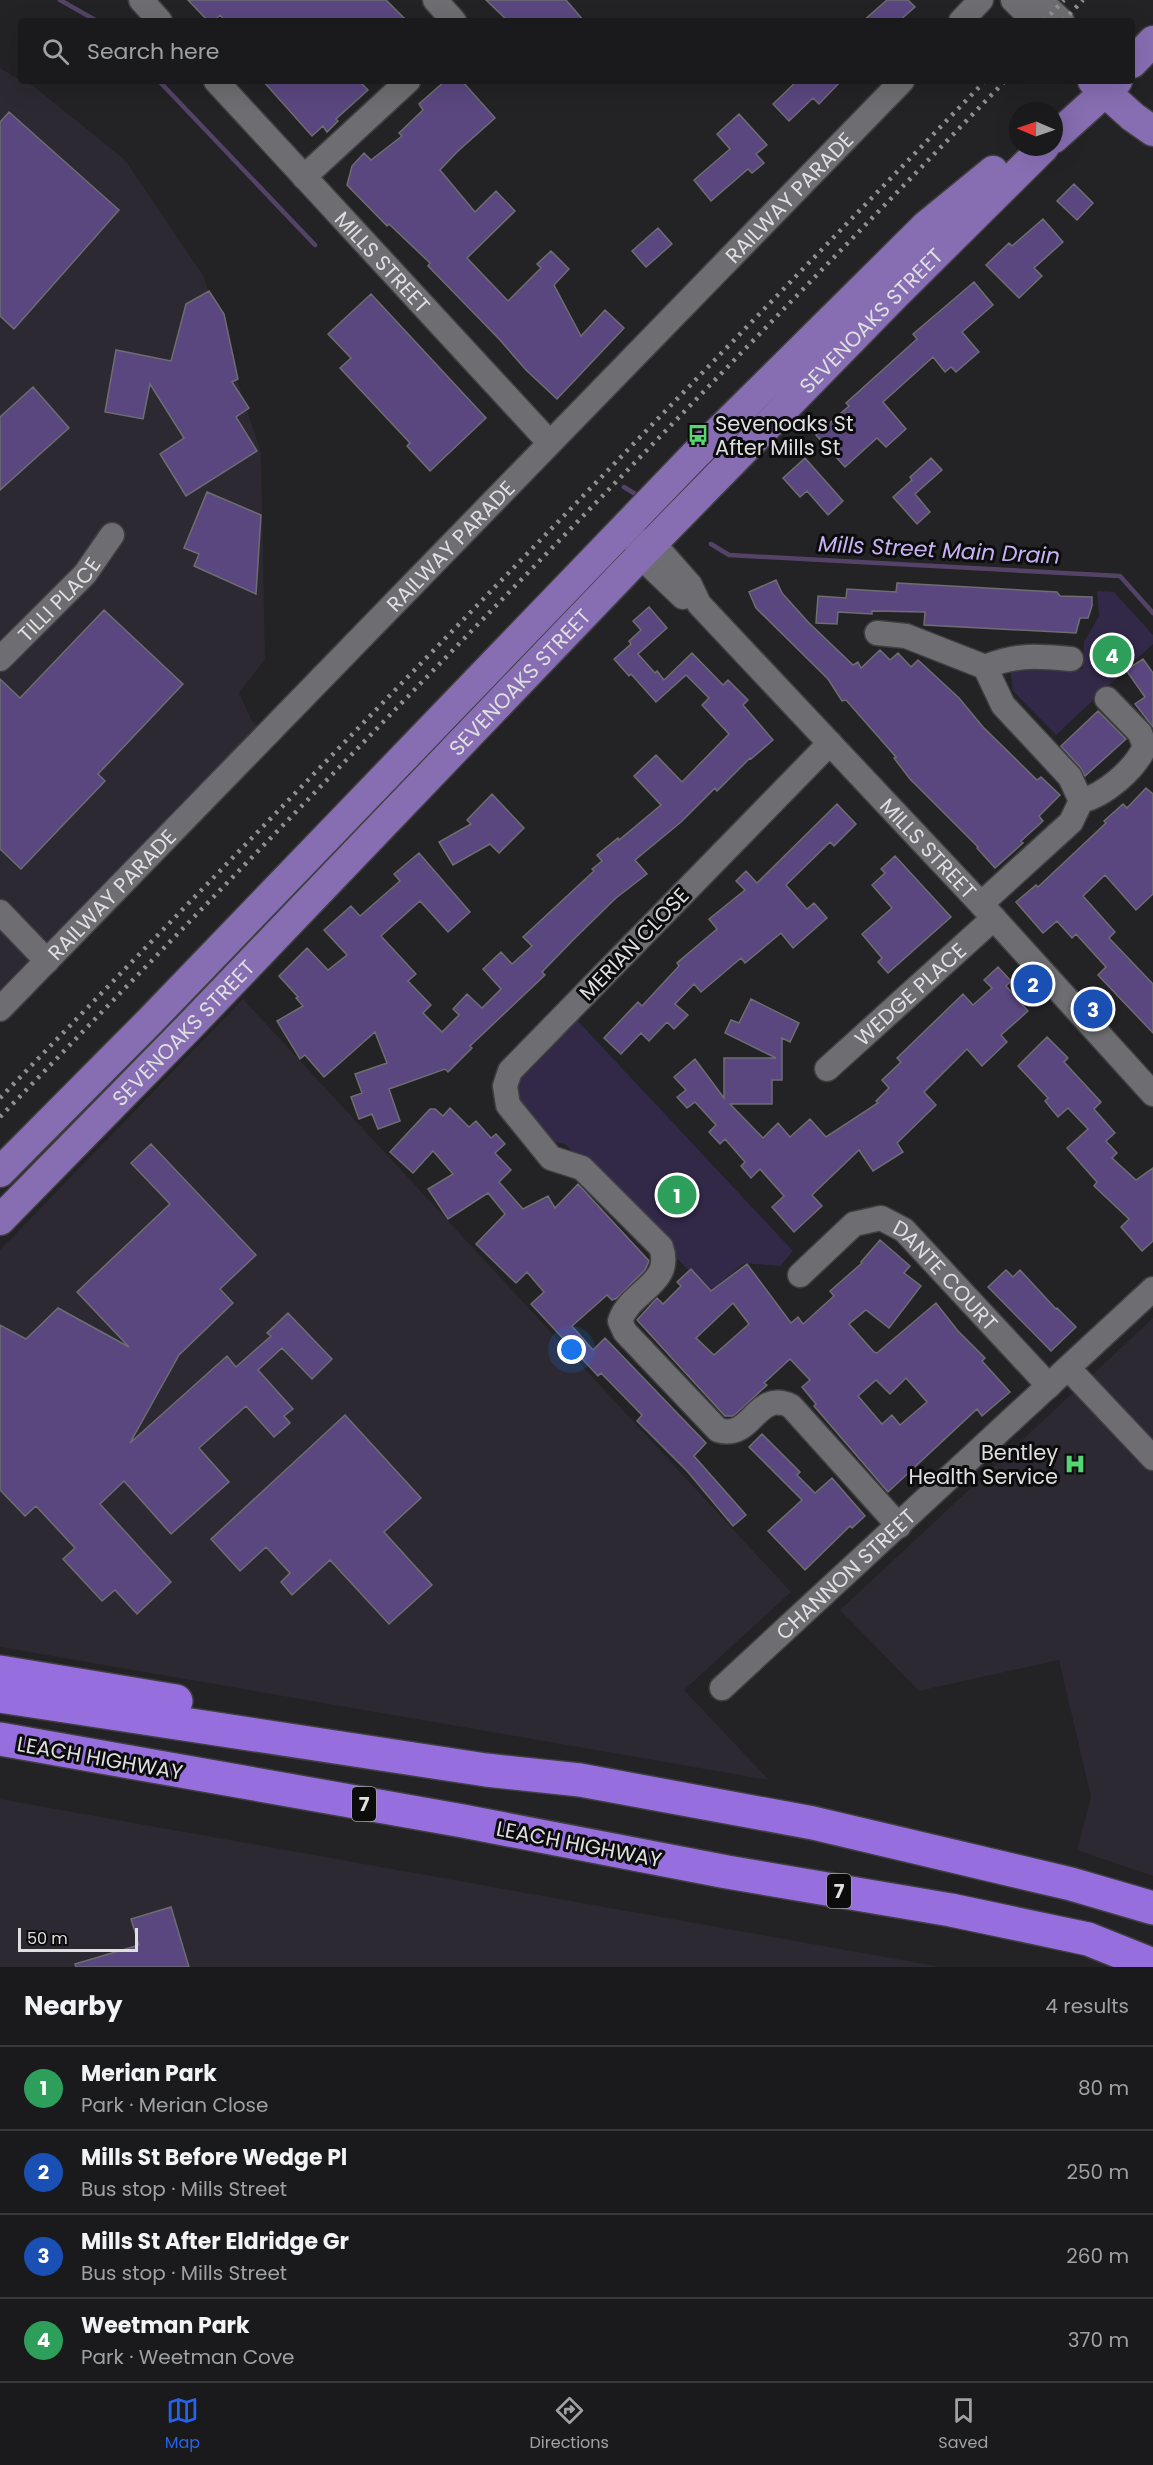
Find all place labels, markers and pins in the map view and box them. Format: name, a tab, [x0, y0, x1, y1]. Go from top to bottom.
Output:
place label: Sevenoaks St After Mills St	[715, 409, 854, 462]
bus stop icon: Sevenoaks St After Mills St	[686, 423, 710, 447]
pin: 4	[1092, 632, 1132, 678]
pin: 2	[1014, 962, 1052, 1006]
pin: 3	[1074, 986, 1112, 1032]
pin: 1	[658, 1172, 696, 1218]
place label: Bentley Health Service	[909, 1438, 1058, 1491]
hospital icon: Bentley Health Service	[1063, 1452, 1087, 1476]

